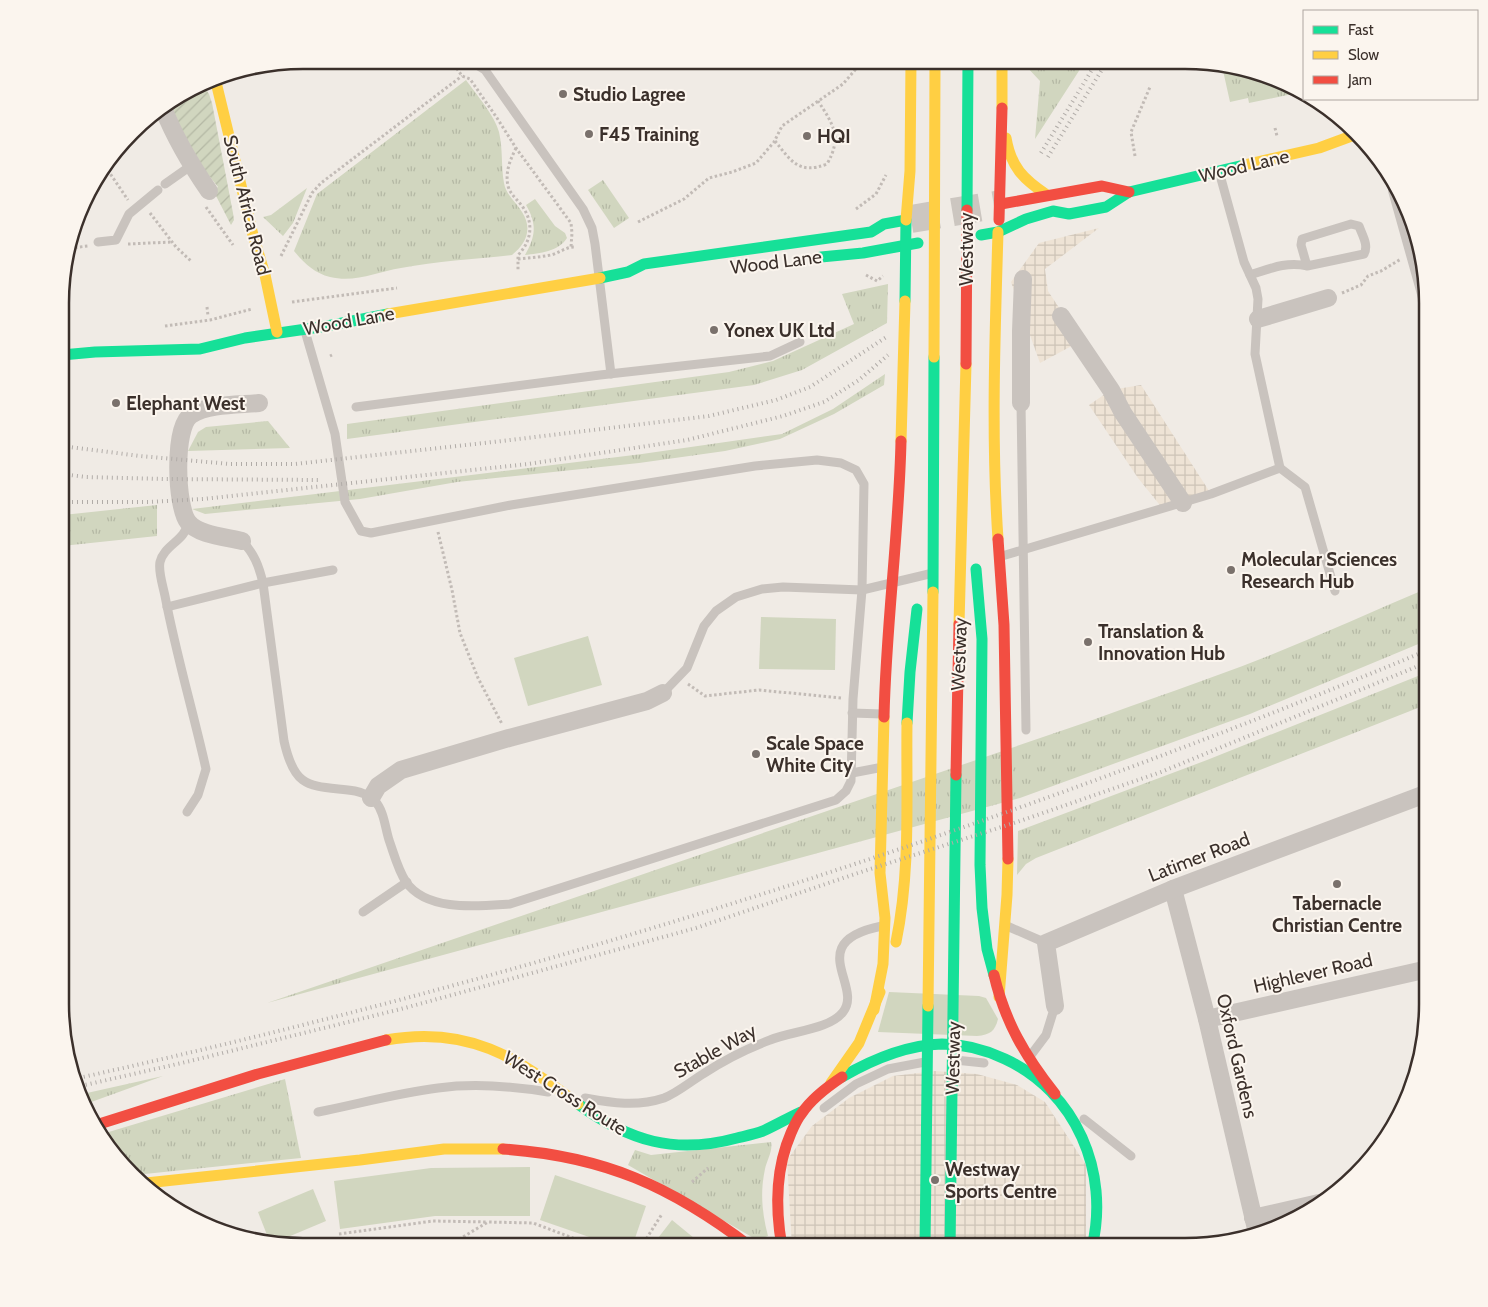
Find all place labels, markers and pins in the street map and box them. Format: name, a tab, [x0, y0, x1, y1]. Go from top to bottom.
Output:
place label: Studio Lagree	[573, 83, 686, 106]
marker: Studio Lagree	[557, 88, 569, 100]
place label: F45 Training	[599, 123, 699, 146]
place label: HQI	[817, 125, 851, 148]
marker: F45 Training	[583, 128, 595, 140]
marker: HQI	[801, 130, 813, 142]
place label: Yonex UK Ltd	[723, 319, 835, 342]
marker: Yonex UK Ltd	[708, 324, 720, 336]
place label: Elephant West	[126, 392, 246, 415]
marker: Elephant West	[110, 397, 122, 409]
place label: Molecular Sciences Research Hub	[1241, 548, 1397, 593]
marker: Molecular Sciences Research Hub	[1225, 564, 1237, 576]
place label: Translation & Innovation Hub	[1098, 620, 1225, 665]
marker: Translation & Innovation Hub	[1082, 636, 1094, 648]
place label: Scale Space White City	[766, 732, 864, 777]
marker: Scale Space White City	[750, 748, 762, 760]
marker: Tabernacle Christian Centre	[1331, 878, 1343, 890]
place label: Tabernacle Christian Centre	[1272, 892, 1402, 937]
place label: Westway Sports Centre	[945, 1158, 1057, 1203]
marker: Westway Sports Centre	[929, 1174, 941, 1186]

